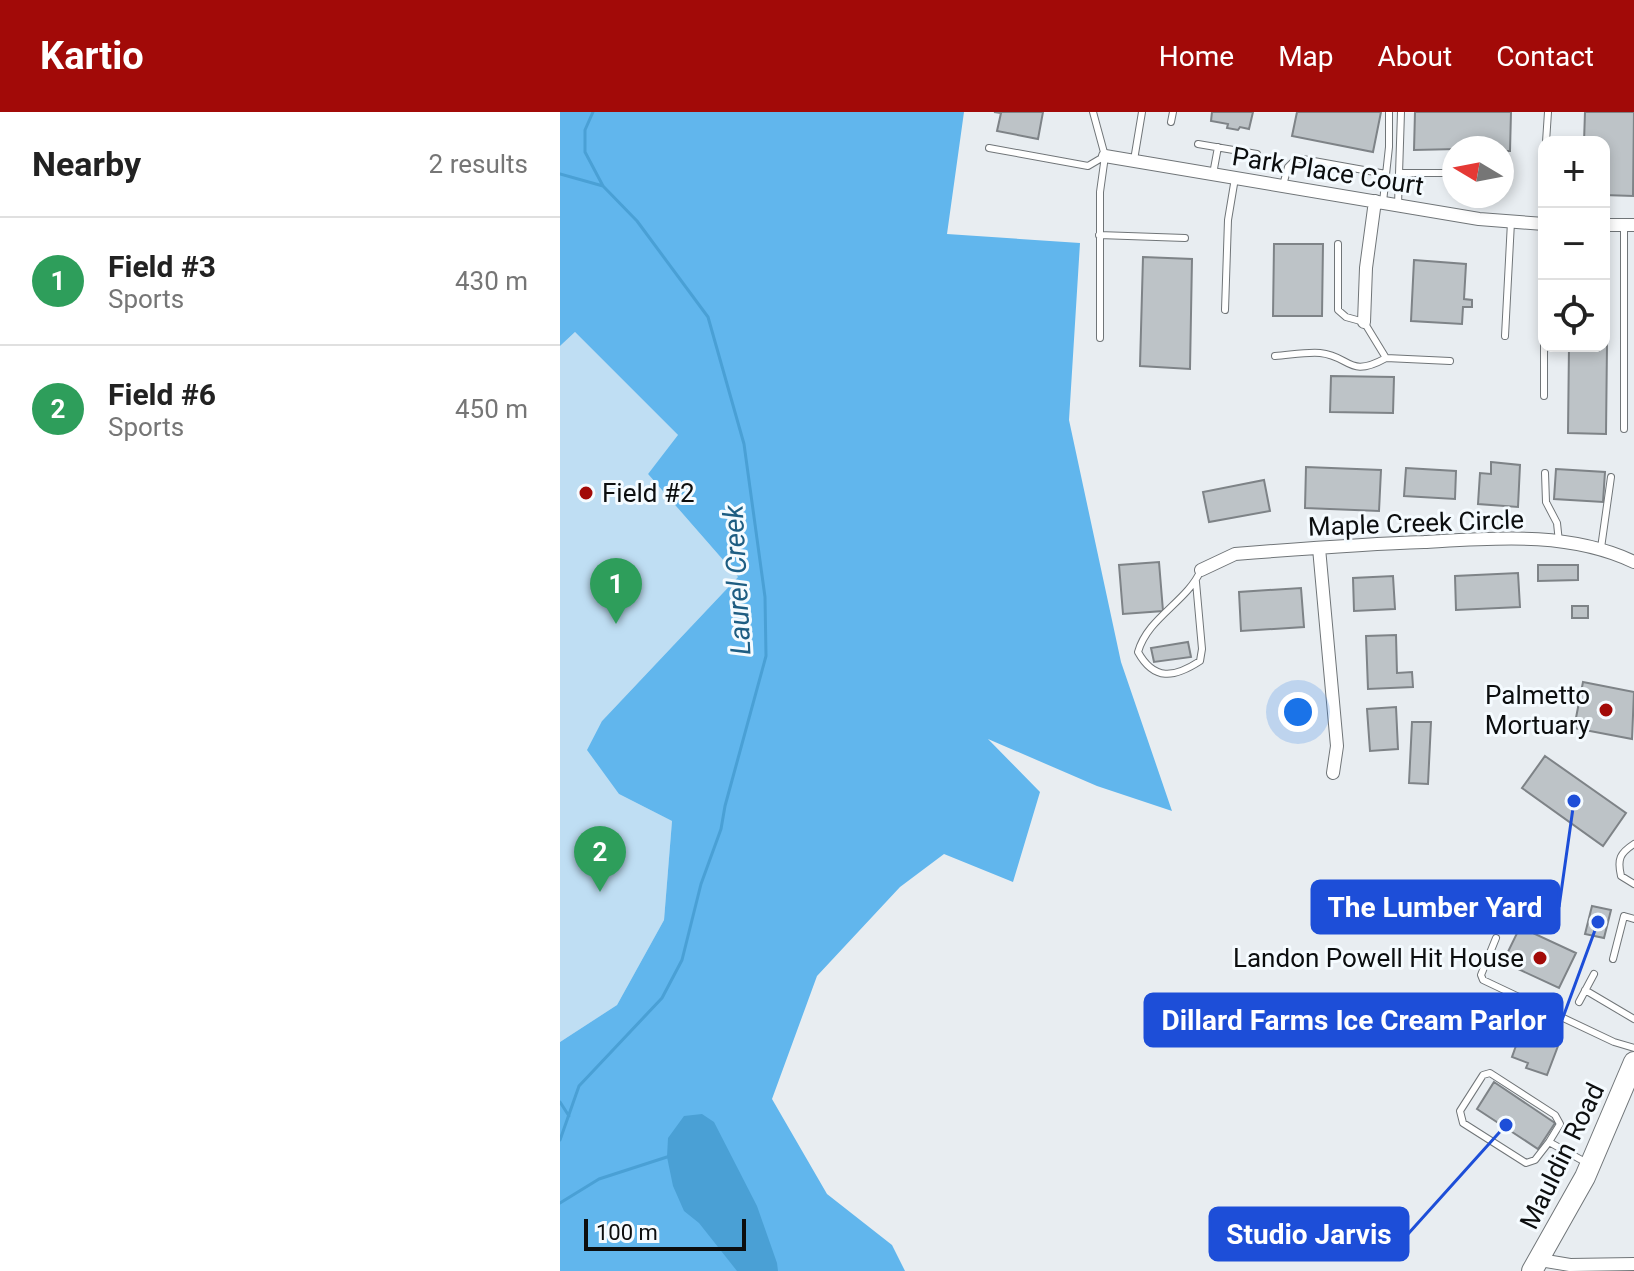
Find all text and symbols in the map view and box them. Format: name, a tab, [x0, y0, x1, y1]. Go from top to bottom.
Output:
text: Kartio	[40, 34, 144, 78]
text: Home	[1159, 40, 1234, 73]
text: Map	[1278, 40, 1334, 73]
text: About	[1378, 40, 1452, 73]
text: Contact	[1496, 40, 1594, 73]
north arrow	[1442, 136, 1514, 208]
map controls	[1538, 136, 1610, 352]
button: +	[1538, 136, 1610, 208]
street label: Park Place Court	[1230, 141, 1426, 201]
text: Nearby	[32, 144, 141, 184]
text: 2 results	[429, 149, 528, 179]
button: −	[1538, 208, 1610, 280]
text: Field #3	[108, 249, 216, 284]
text: 1	[51, 266, 65, 296]
text: 430 m	[455, 266, 528, 296]
button: locate	[1538, 280, 1610, 352]
text: Sports	[108, 284, 184, 314]
text: Field #6	[108, 377, 216, 412]
text: 2	[51, 394, 65, 424]
text: 450 m	[455, 394, 528, 424]
text: Sports	[108, 412, 184, 442]
place label: Field #2	[602, 478, 695, 508]
marker: Field #2	[577, 484, 595, 502]
water label: Laurel Creek	[717, 503, 757, 656]
street label: Maple Creek Circle	[1307, 504, 1525, 542]
pin: 1	[590, 558, 642, 624]
place label: Palmetto Mortuary	[1485, 680, 1590, 740]
your location	[1278, 692, 1318, 732]
marker: Palmetto Mortuary	[1597, 701, 1615, 719]
pin: 2	[574, 826, 626, 892]
callout: The Lumber Yard	[1312, 881, 1559, 933]
text: The Lumber Yard	[1327, 891, 1543, 924]
place label: Landon Powell Hit House	[1233, 943, 1524, 973]
marker: Landon Powell Hit House	[1531, 949, 1549, 967]
callout: Dillard Farms Ice Cream Parlor	[1145, 994, 1562, 1046]
text: Dillard Farms Ice Cream Parlor	[1162, 1004, 1546, 1037]
street label: Mauldin Road	[1514, 1078, 1610, 1234]
callout: Studio Jarvis	[1210, 1208, 1408, 1260]
scale bar	[584, 1215, 746, 1251]
text: Studio Jarvis	[1226, 1218, 1392, 1251]
text: 100 m	[596, 1220, 658, 1245]

